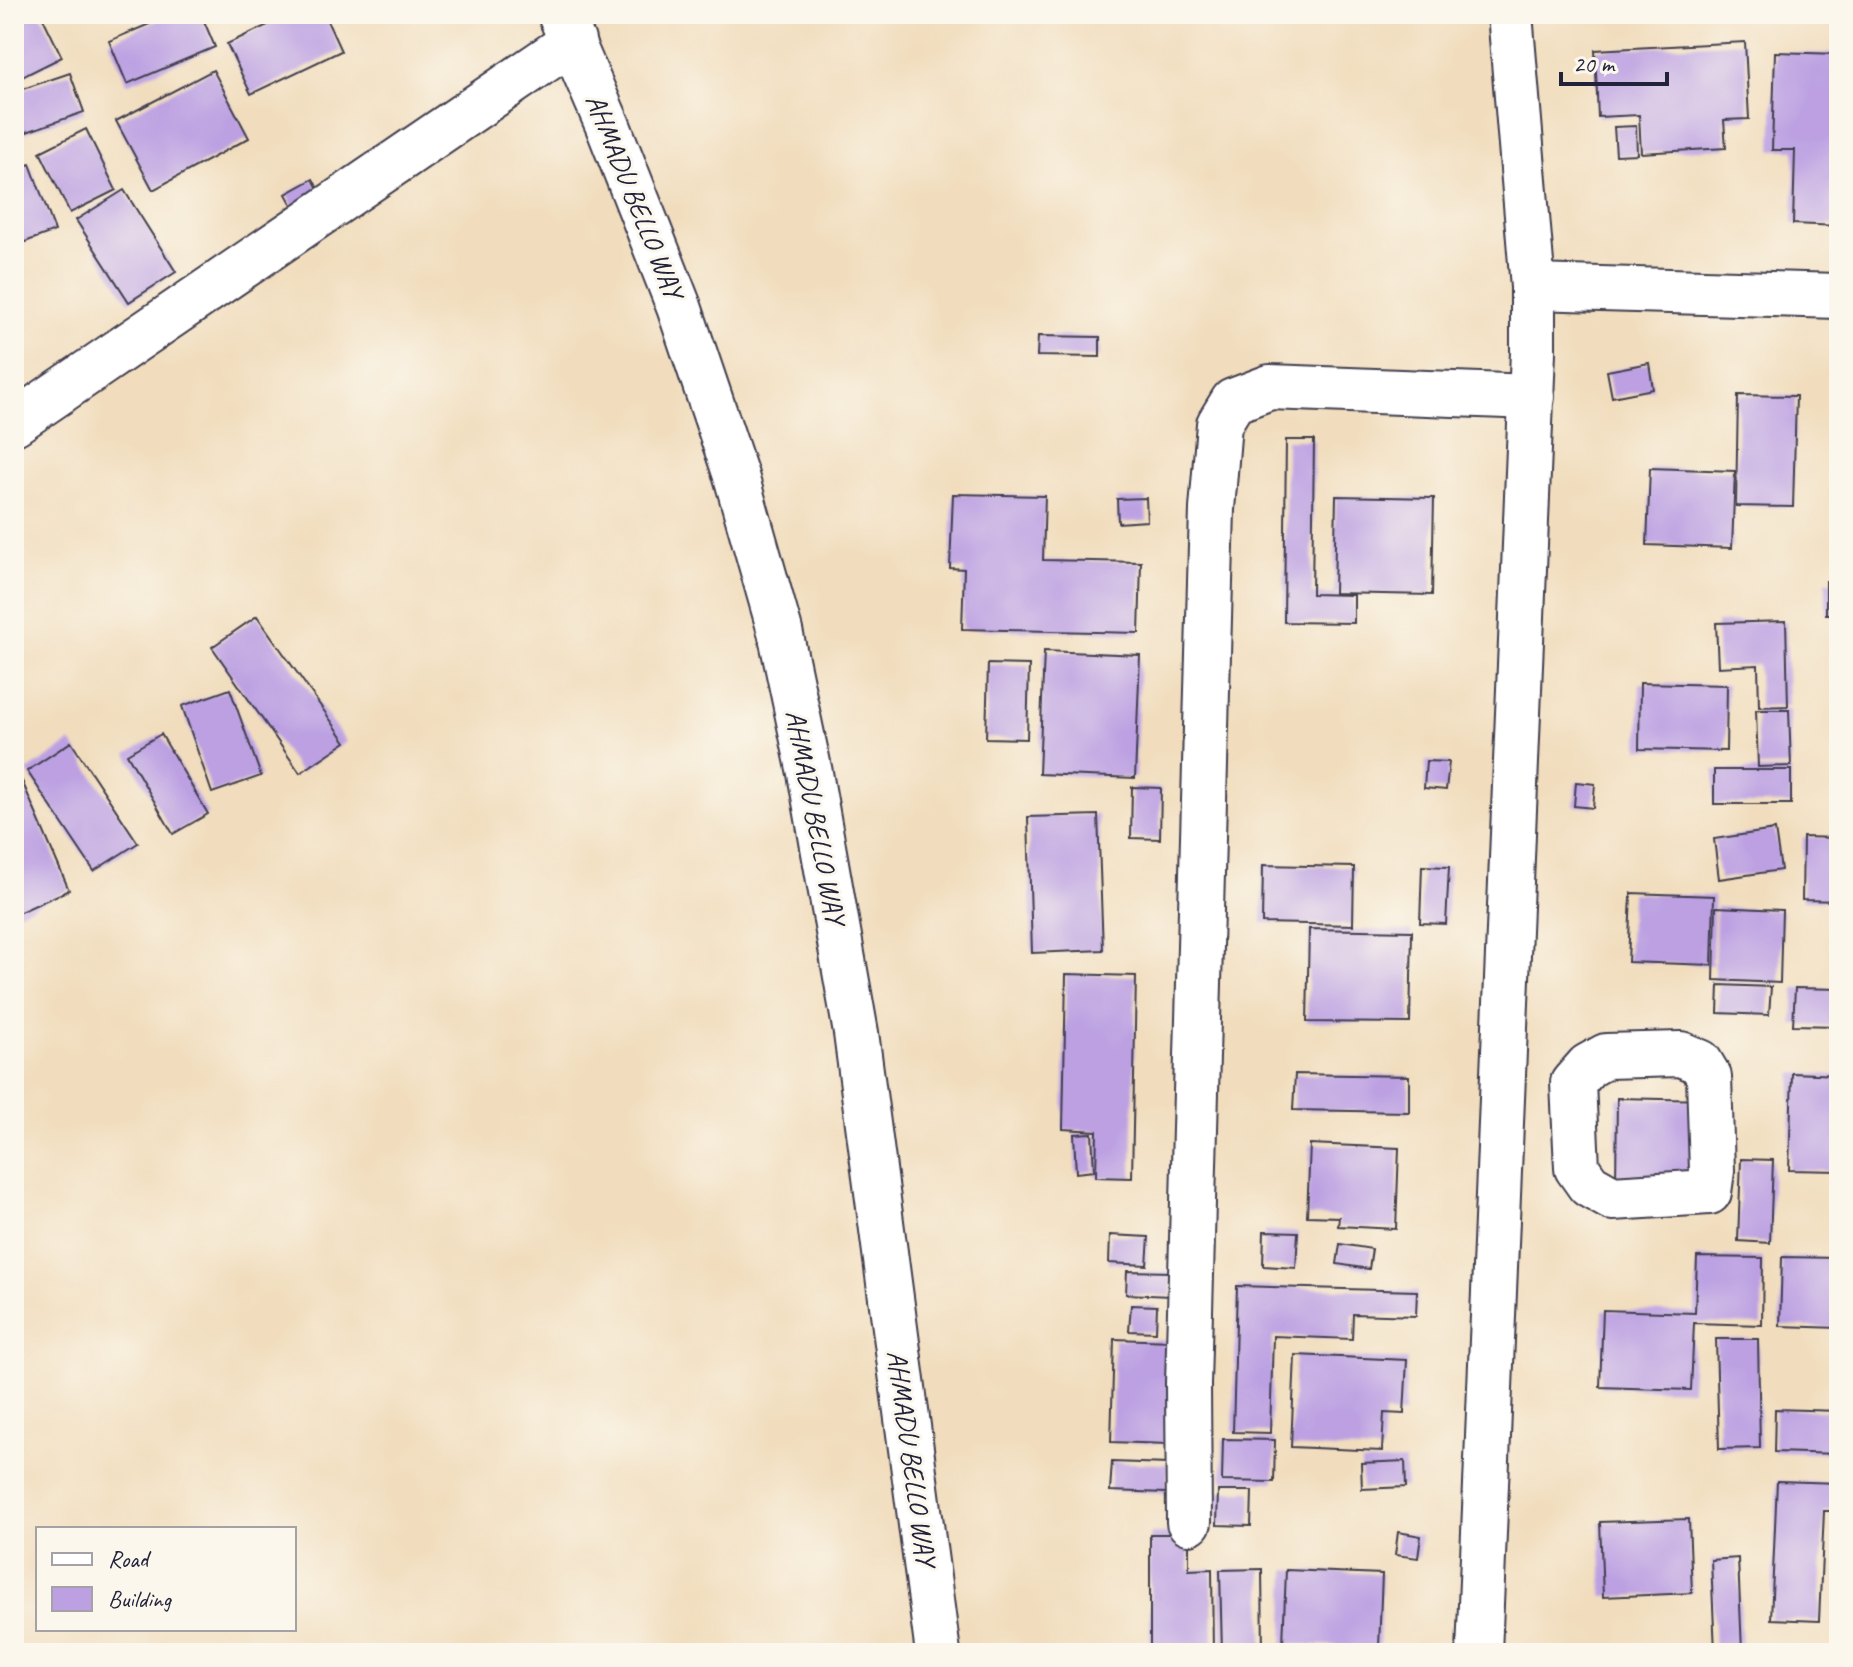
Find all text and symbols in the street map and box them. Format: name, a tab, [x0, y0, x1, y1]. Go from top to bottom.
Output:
scale bar	[1561, 36, 1667, 86]
text: 20 m	[1573, 49, 1616, 79]
street label: AHMADU BELLO WAY	[578, 89, 693, 307]
street label: AHMADU BELLO WAY	[778, 707, 855, 931]
street label: AHMADU BELLO WAY	[880, 1348, 945, 1572]
legend	[36, 1527, 296, 1631]
text: Road	[108, 1544, 152, 1574]
text: Building	[108, 1584, 173, 1614]

